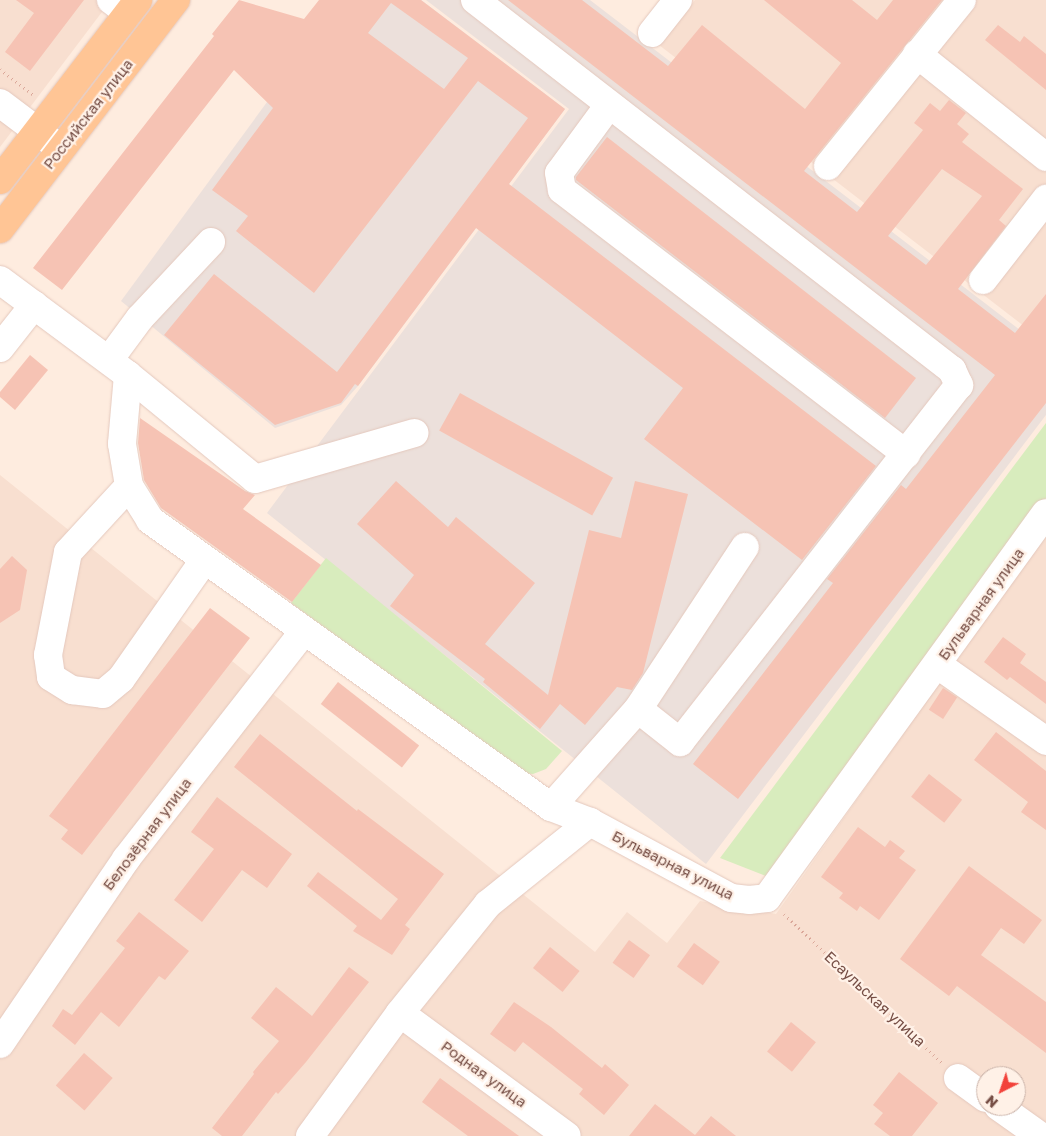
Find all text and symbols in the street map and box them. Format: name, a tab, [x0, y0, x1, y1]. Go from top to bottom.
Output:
street label: Российская улица	[39, 55, 137, 173]
street label: Бульварная улица	[934, 544, 1028, 664]
street label: Белозёрная улица	[99, 774, 195, 894]
street label: Бульварная улица	[609, 826, 737, 904]
street label: Есаульская улица	[821, 948, 929, 1050]
street label: Родная улица	[438, 1037, 530, 1111]
north arrow	[976, 1066, 1026, 1116]
text: N	[982, 1092, 1001, 1112]

